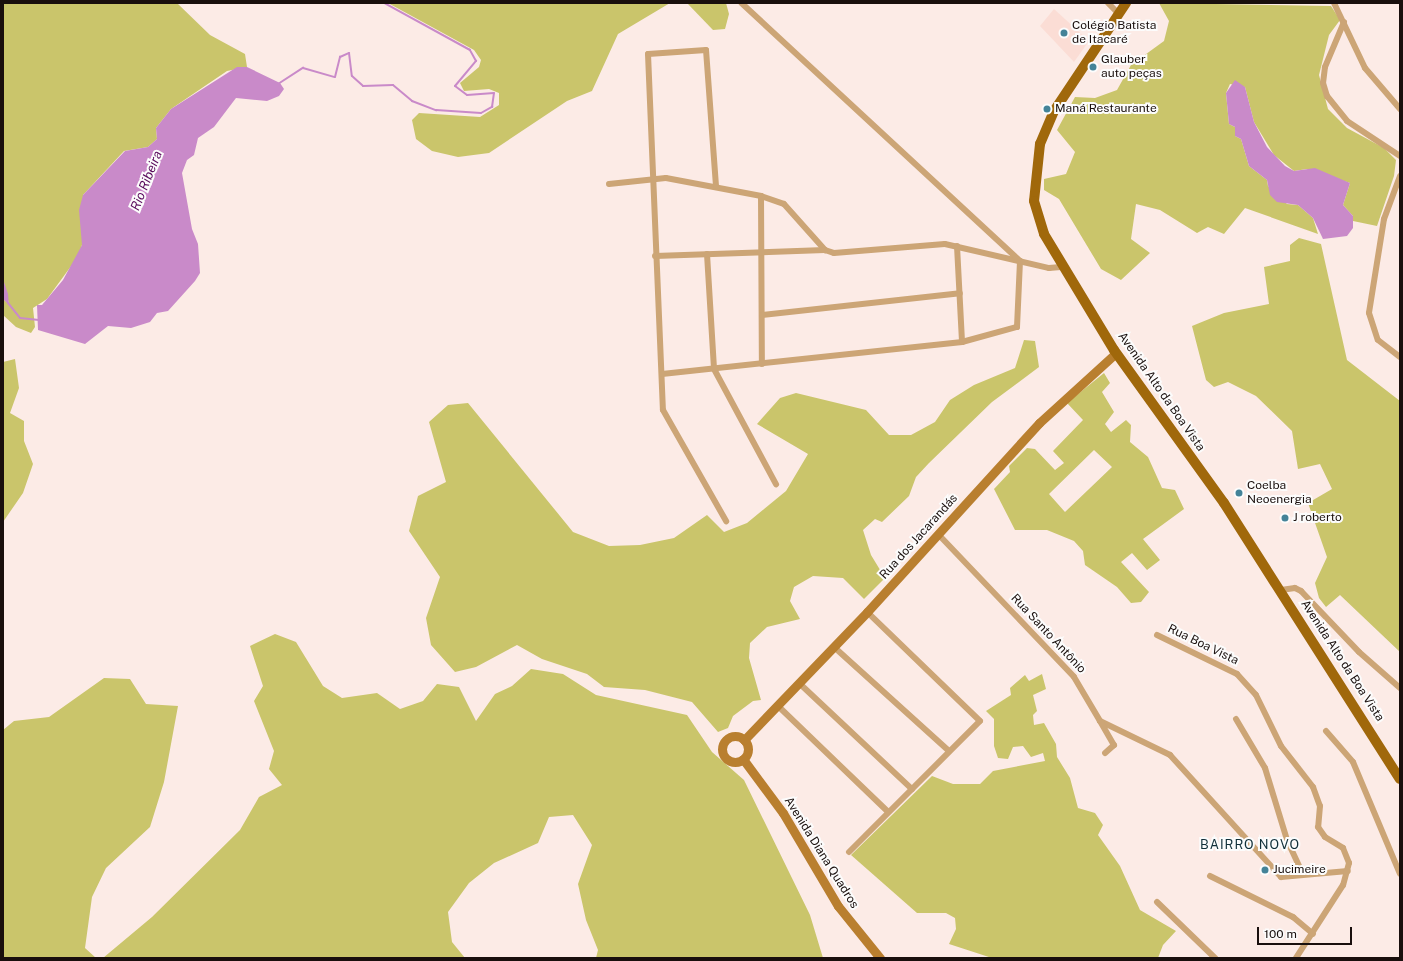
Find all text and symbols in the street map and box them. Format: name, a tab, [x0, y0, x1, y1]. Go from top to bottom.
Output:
place label: Colégio Batista de Itacaré	[1072, 19, 1157, 47]
marker: Colégio Batista de Itacaré	[1059, 28, 1069, 38]
place label: Glauber auto peças	[1101, 53, 1162, 81]
marker: Glauber auto peças	[1088, 62, 1098, 72]
place label: Maná Restaurante	[1055, 102, 1157, 116]
marker: Maná Restaurante	[1042, 104, 1052, 114]
water label: Rio Ribeira	[128, 149, 166, 213]
street label: Avenida Alto da Boa Vista	[1114, 330, 1208, 454]
place label: Coelba Neoenergia	[1247, 479, 1312, 507]
marker: Coelba Neoenergia	[1234, 488, 1244, 498]
street label: Rua dos Jacarandás	[877, 491, 961, 583]
place label: J roberto	[1293, 511, 1342, 525]
marker: J roberto	[1280, 513, 1290, 523]
street label: Rua Santo Antônio	[1008, 591, 1088, 677]
street label: Avenida Alto da Boa Vista	[1297, 597, 1387, 725]
street label: Rua Boa Vista	[1165, 622, 1241, 668]
street label: Avenida Diana Quadros	[781, 795, 861, 911]
district label: BAIRRO NOVO	[1200, 837, 1300, 853]
place label: Jucimeire	[1273, 863, 1326, 877]
marker: Jucimeire	[1260, 865, 1270, 875]
scale bar	[1259, 919, 1354, 945]
text: 100 m	[1264, 927, 1297, 941]

